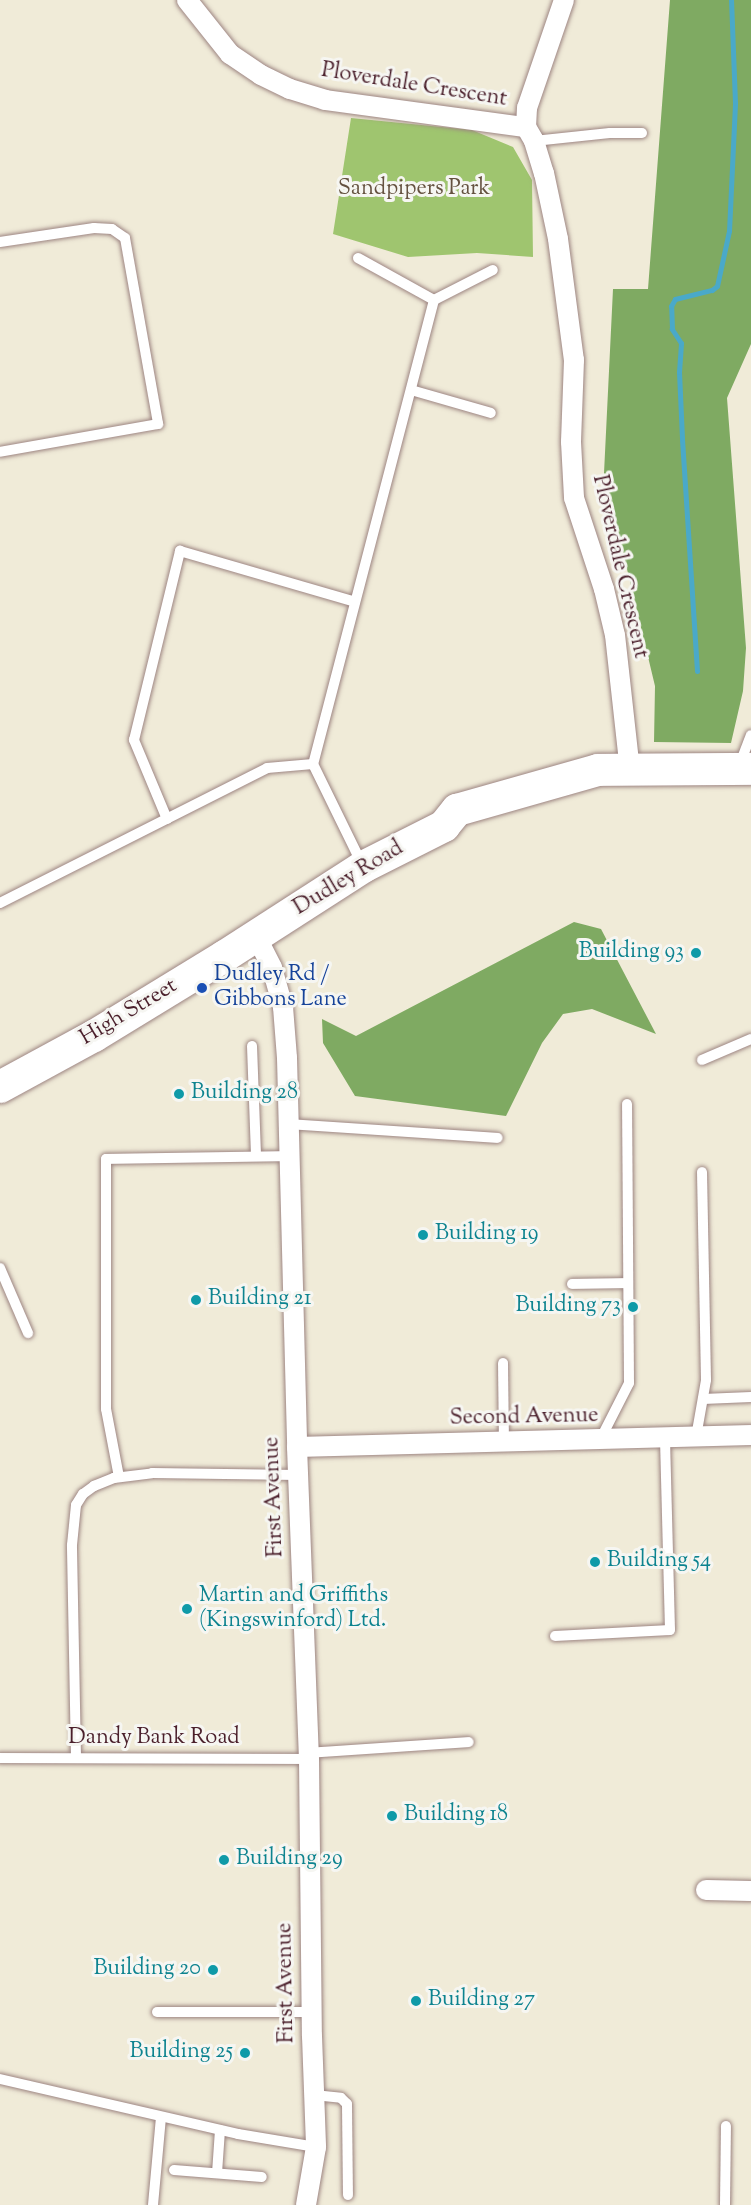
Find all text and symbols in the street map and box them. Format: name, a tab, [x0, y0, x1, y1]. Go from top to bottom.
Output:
street label: Ploverdale Crescent	[319, 58, 509, 114]
park label: Sandpipers Park	[338, 177, 490, 203]
street label: Ploverdale Crescent	[585, 473, 653, 661]
street label: Dudley Road	[289, 836, 409, 922]
place label: Building 93	[579, 940, 684, 966]
marker: Building 93	[689, 946, 703, 960]
place label: Dudley Rd / Gibbons Lane	[214, 962, 347, 1014]
street label: High Street	[76, 974, 182, 1052]
marker: Dudley Rd / Gibbons Lane	[195, 981, 209, 995]
place label: Building 28	[191, 1081, 298, 1107]
marker: Building 28	[172, 1087, 186, 1101]
place label: Building 19	[435, 1222, 539, 1248]
marker: Building 19	[416, 1228, 430, 1242]
place label: Building 21	[208, 1287, 311, 1313]
marker: Building 21	[189, 1293, 203, 1307]
place label: Building 73	[516, 1294, 621, 1320]
marker: Building 73	[626, 1300, 640, 1314]
street label: Second Avenue	[449, 1404, 599, 1432]
street label: First Avenue	[260, 1436, 290, 1558]
place label: Building 54	[607, 1549, 711, 1575]
marker: Building 54	[588, 1555, 602, 1569]
place label: Martin and Griffiths (Kingswinford) Ltd.	[199, 1583, 388, 1634]
marker: Martin and Griffiths (Kingswinford) Ltd.	[180, 1602, 194, 1616]
street label: Dandy Bank Road	[68, 1726, 240, 1752]
place label: Building 18	[404, 1803, 508, 1829]
marker: Building 18	[385, 1809, 399, 1823]
place label: Building 29	[236, 1847, 343, 1873]
marker: Building 29	[217, 1853, 231, 1867]
street label: First Avenue	[273, 1922, 301, 2044]
place label: Building 20	[93, 1957, 201, 1983]
marker: Building 20	[206, 1963, 220, 1977]
place label: Building 27	[428, 1988, 535, 2014]
marker: Building 27	[409, 1994, 423, 2008]
place label: Building 25	[130, 2040, 233, 2066]
marker: Building 25	[238, 2046, 252, 2060]

